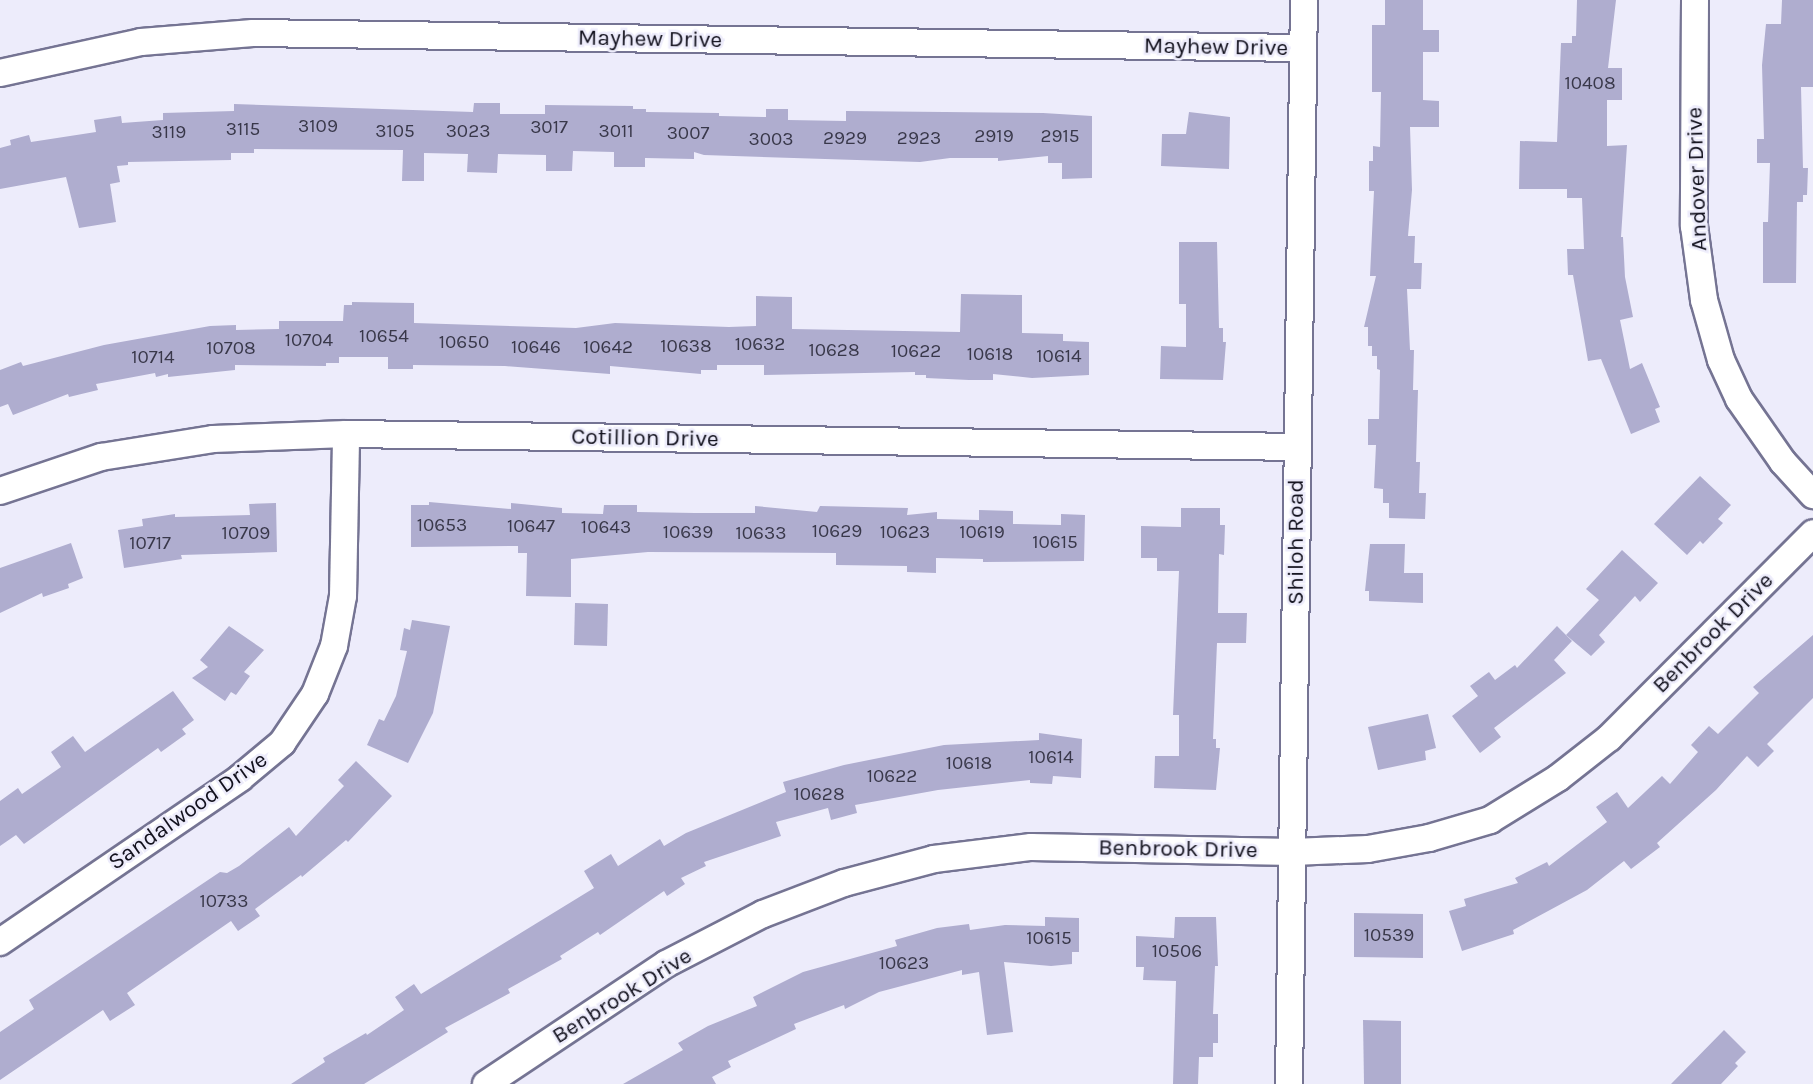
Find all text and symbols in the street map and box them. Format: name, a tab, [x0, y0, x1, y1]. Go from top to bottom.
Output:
street label: Mayhew Drive	[578, 24, 722, 54]
street label: Mayhew Drive	[1144, 32, 1288, 62]
house number: 10408	[1564, 73, 1616, 95]
street label: Andover Drive	[1681, 106, 1713, 252]
house number: 3109	[298, 116, 338, 138]
house number: 3017	[530, 117, 568, 139]
house number: 3115	[226, 119, 260, 141]
house number: 3105	[375, 121, 415, 143]
house number: 3023	[446, 121, 490, 143]
house number: 3011	[598, 121, 634, 143]
house number: 3119	[152, 122, 186, 144]
house number: 3007	[667, 123, 709, 145]
house number: 2919	[974, 126, 1014, 148]
house number: 2915	[1040, 126, 1080, 148]
house number: 2929	[823, 128, 867, 150]
house number: 2923	[897, 128, 941, 150]
house number: 3003	[749, 129, 793, 151]
house number: 10654	[359, 326, 409, 348]
house number: 10704	[285, 330, 333, 352]
house number: 10650	[439, 332, 489, 354]
house number: 10632	[735, 334, 785, 356]
house number: 10638	[660, 336, 712, 358]
house number: 10646	[511, 337, 561, 359]
house number: 10642	[583, 337, 633, 359]
house number: 10708	[206, 338, 256, 360]
house number: 10628	[808, 340, 860, 362]
house number: 10622	[891, 341, 941, 363]
house number: 10618	[967, 344, 1013, 366]
house number: 10614	[1036, 346, 1082, 368]
house number: 10714	[131, 347, 175, 369]
street label: Cotillion Drive	[571, 423, 719, 453]
street label: Shiloh Road	[1282, 479, 1310, 605]
house number: 10653	[417, 515, 467, 537]
house number: 10647	[507, 516, 555, 538]
house number: 10643	[581, 517, 631, 539]
house number: 10629	[812, 521, 862, 543]
house number: 10639	[663, 522, 713, 544]
house number: 10623	[880, 522, 930, 544]
house number: 10619	[959, 522, 1005, 544]
house number: 10709	[222, 523, 270, 545]
house number: 10633	[736, 523, 786, 545]
house number: 10615	[1032, 532, 1078, 554]
house number: 10717	[129, 533, 171, 555]
street label: Benbrook Drive	[1647, 567, 1779, 699]
street label: Sandalwood Drive	[103, 746, 273, 876]
house number: 10614	[1028, 747, 1074, 769]
house number: 10618	[946, 753, 992, 775]
house number: 10622	[867, 766, 917, 788]
house number: 10628	[793, 784, 845, 806]
street label: Benbrook Drive	[1098, 834, 1258, 864]
house number: 10733	[200, 891, 248, 913]
house number: 10539	[1364, 925, 1414, 947]
house number: 10615	[1026, 928, 1072, 950]
house number: 10506	[1152, 941, 1202, 963]
street label: Benbrook Drive	[547, 942, 697, 1050]
house number: 10623	[879, 953, 929, 975]

